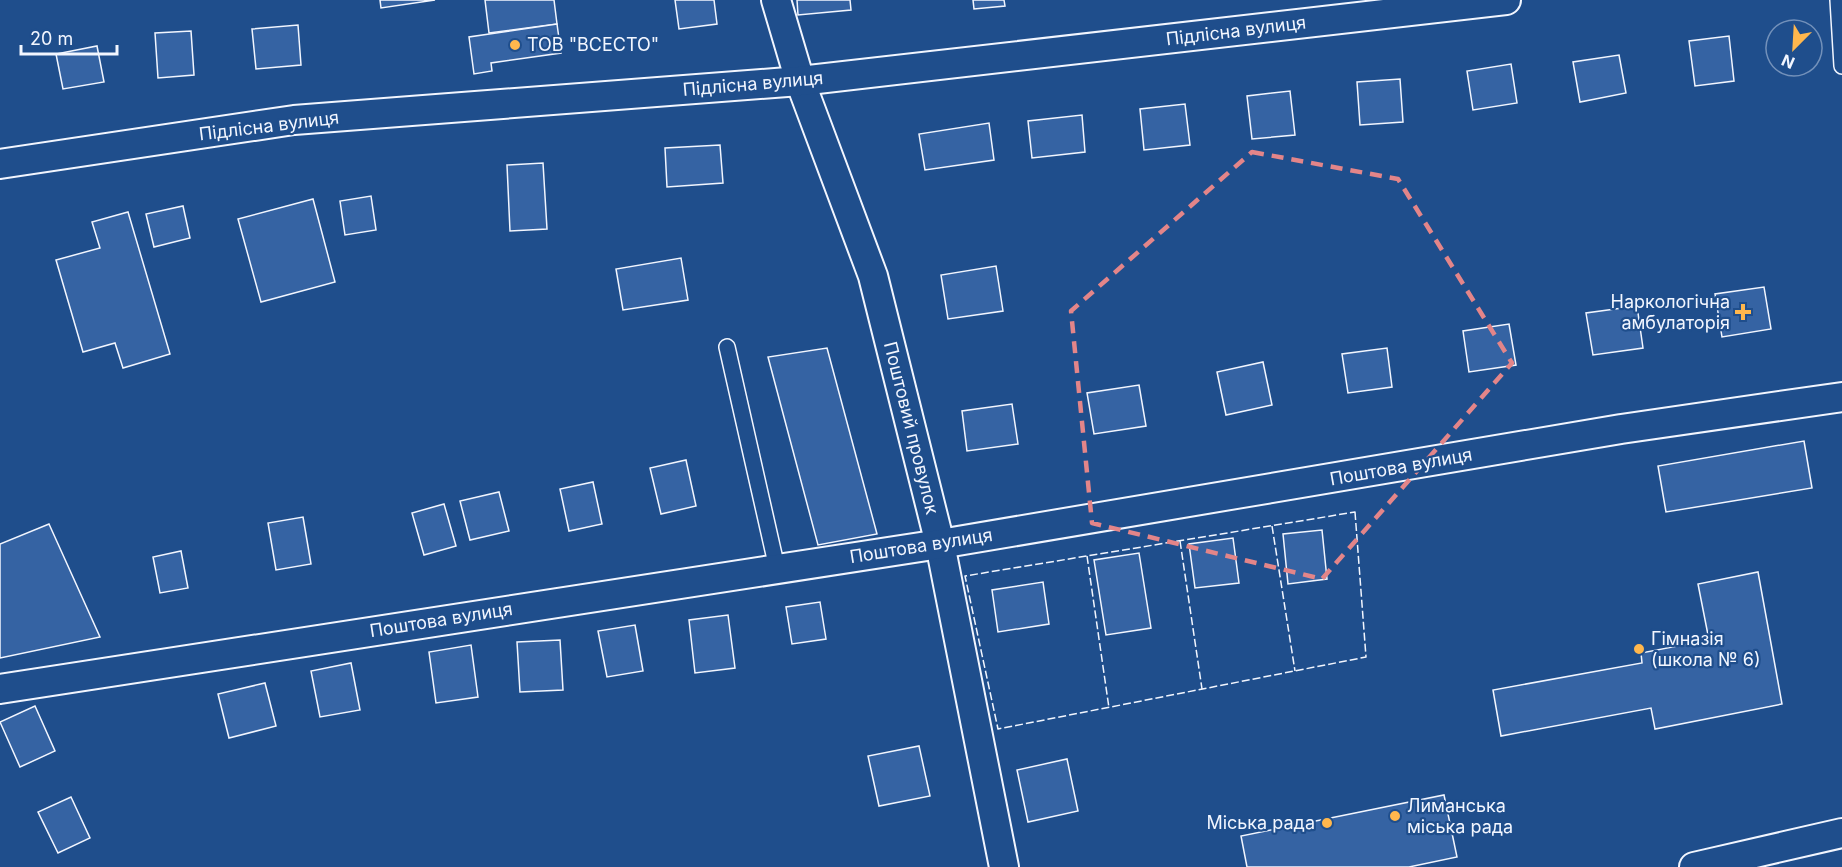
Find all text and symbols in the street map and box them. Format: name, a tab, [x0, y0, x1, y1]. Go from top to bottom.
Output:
street label: Підлісна вулиця	[1165, 11, 1307, 50]
scale bar	[21, 18, 117, 56]
north arrow	[1764, 18, 1824, 78]
text: 20 m	[30, 28, 73, 49]
place label: ТОВ "ВСЕСТО"	[527, 34, 659, 55]
marker: ТОВ "ВСЕСТО"	[508, 38, 522, 52]
text: N	[1778, 50, 1798, 73]
street label: Підлісна вулиця	[682, 67, 824, 100]
street label: Підлісна вулиця	[198, 106, 340, 145]
place label: Наркологічна амбулаторія	[1611, 291, 1730, 333]
marker: Наркологічна амбулаторія	[1734, 303, 1752, 321]
street label: Поштовий провулок	[880, 339, 943, 517]
street label: Поштова вулиця	[1328, 444, 1474, 489]
street label: Поштова вулиця	[848, 524, 994, 567]
street label: Поштова вулиця	[368, 598, 514, 641]
place label: Гімназія (школа № 6)	[1651, 628, 1761, 670]
marker: Гімназія (школа № 6)	[1632, 642, 1646, 656]
place label: Лиманська міська рада	[1407, 795, 1513, 837]
marker: Лиманська міська рада	[1388, 809, 1402, 823]
place label: Міська рада	[1206, 812, 1315, 833]
marker: Міська рада	[1320, 816, 1334, 830]

